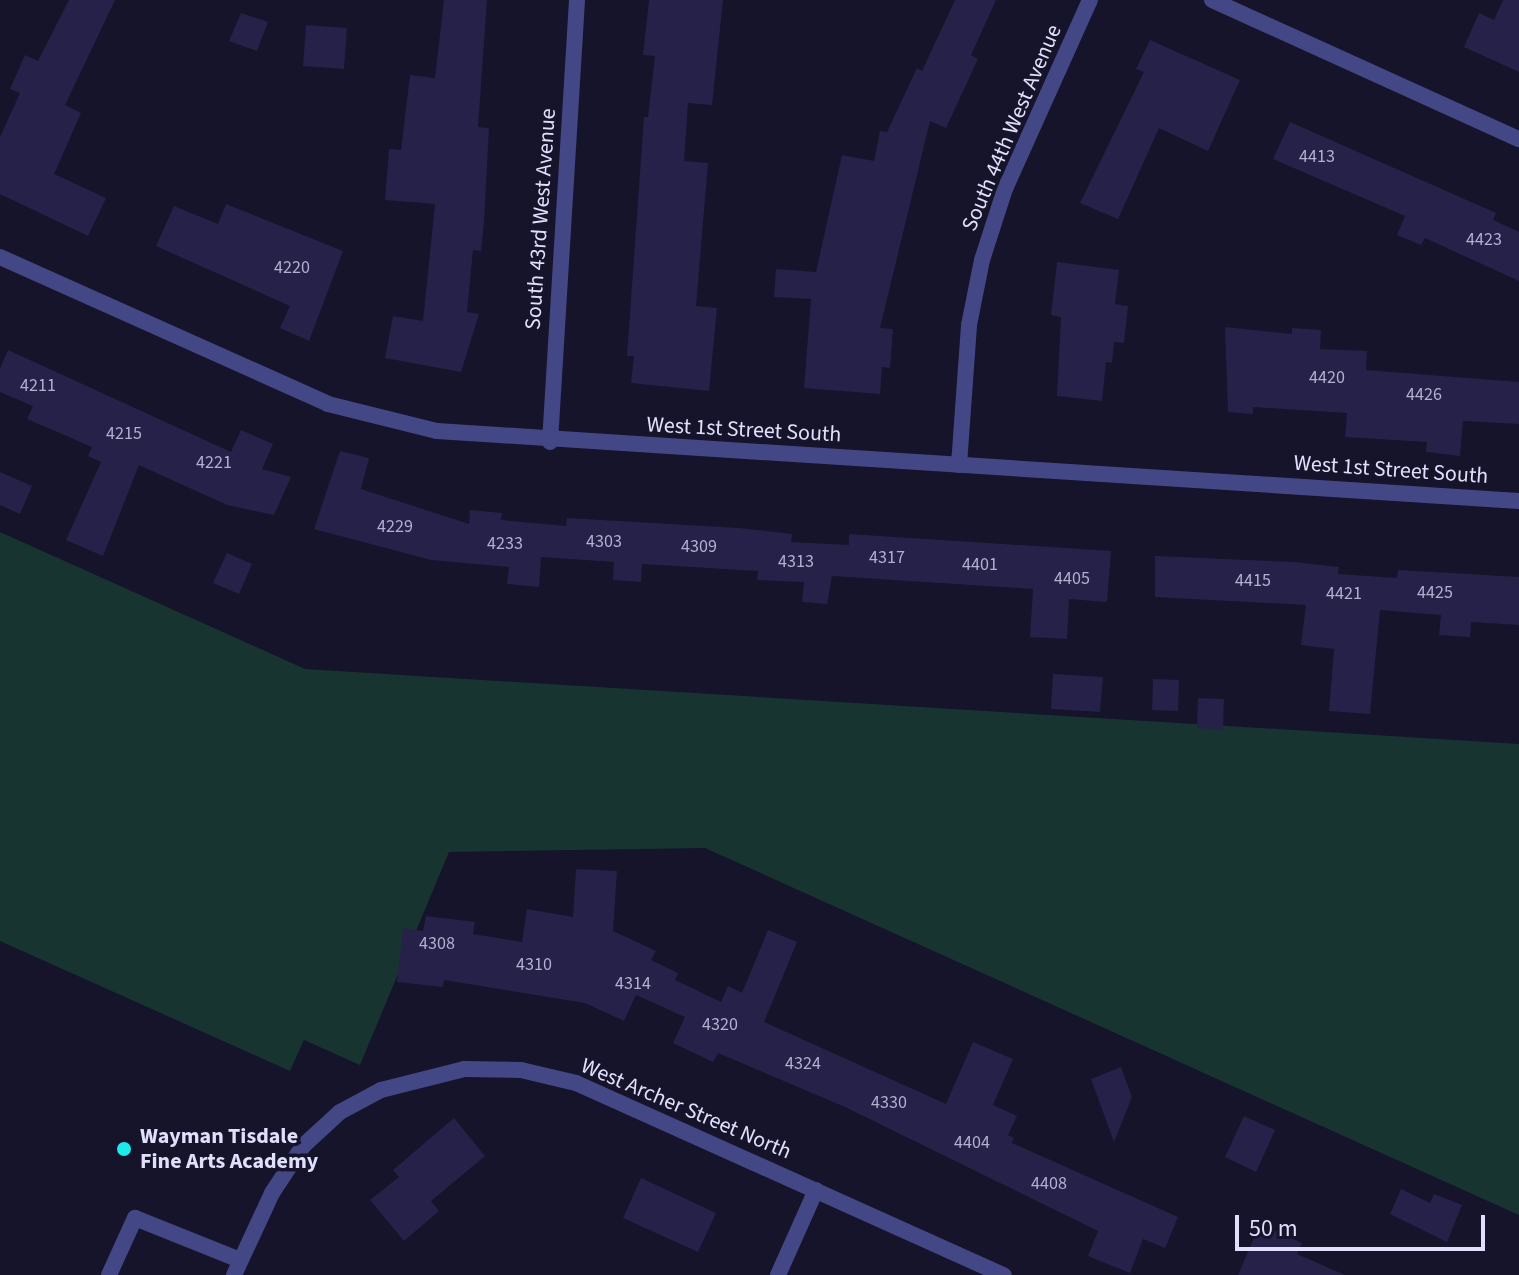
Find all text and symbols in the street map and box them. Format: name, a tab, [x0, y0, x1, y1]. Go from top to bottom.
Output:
street label: South 44th West Avenue	[957, 21, 1067, 235]
street label: South 43rd West Avenue	[520, 107, 562, 331]
house number: 4413	[1299, 146, 1335, 168]
house number: 4423	[1466, 229, 1502, 251]
house number: 4220	[274, 257, 310, 279]
house number: 4420	[1309, 367, 1345, 389]
house number: 4211	[20, 375, 56, 397]
house number: 4426	[1406, 384, 1442, 406]
street label: West 1st Street South	[646, 412, 842, 448]
house number: 4215	[106, 423, 142, 445]
street label: West 1st Street South	[1293, 450, 1489, 490]
house number: 4221	[196, 452, 232, 474]
house number: 4229	[377, 516, 413, 538]
house number: 4303	[586, 531, 622, 553]
house number: 4233	[487, 533, 523, 555]
house number: 4309	[681, 536, 717, 558]
house number: 4317	[869, 547, 905, 569]
house number: 4313	[778, 551, 814, 573]
house number: 4401	[962, 554, 998, 576]
house number: 4405	[1054, 568, 1090, 590]
house number: 4415	[1235, 570, 1271, 592]
house number: 4425	[1417, 582, 1453, 604]
house number: 4421	[1326, 583, 1362, 605]
house number: 4308	[419, 933, 455, 955]
house number: 4310	[516, 954, 552, 976]
house number: 4314	[615, 973, 651, 995]
house number: 4320	[702, 1014, 738, 1036]
street label: West Archer Street North	[577, 1053, 795, 1165]
house number: 4324	[785, 1053, 821, 1075]
house number: 4330	[871, 1092, 907, 1114]
place label: Wayman Tisdale Fine Arts Academy	[140, 1123, 318, 1174]
house number: 4404	[954, 1132, 990, 1154]
marker: Wayman Tisdale Fine Arts Academy	[115, 1140, 133, 1158]
house number: 4408	[1031, 1173, 1067, 1195]
scale bar	[1239, 1199, 1489, 1249]
text: 50 m	[1249, 1211, 1298, 1246]

